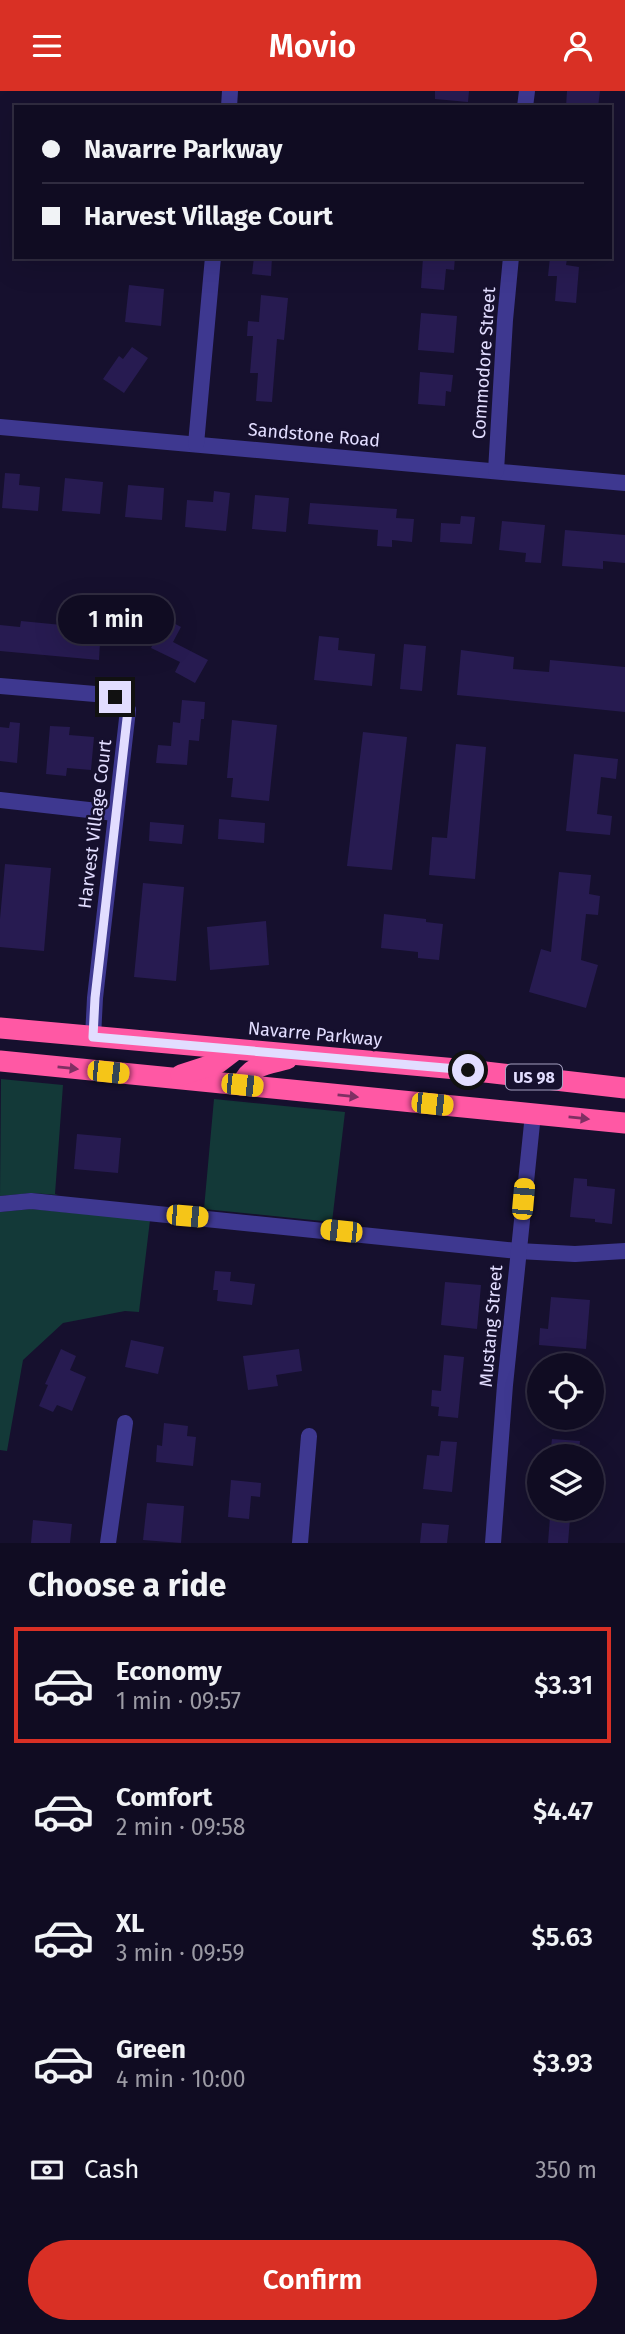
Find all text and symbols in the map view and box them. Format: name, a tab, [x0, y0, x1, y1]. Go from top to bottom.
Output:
icon: menu	[28, 27, 66, 65]
text: Movio	[269, 27, 356, 65]
icon: person	[559, 27, 597, 65]
text: Navarre Parkway	[84, 134, 282, 165]
text: Harvest Village Court	[84, 201, 333, 232]
street label: Commodore Street	[468, 286, 500, 440]
street label: Sandstone Road	[247, 418, 381, 452]
callout: 1 min	[57, 595, 173, 645]
text: 1 min	[88, 605, 144, 633]
route end	[99, 681, 131, 713]
street label: Harvest Village Court	[74, 738, 116, 910]
street label: Navarre Parkway	[247, 1017, 383, 1051]
route start	[452, 1054, 484, 1086]
car	[87, 1059, 130, 1085]
one-way arrow	[57, 1063, 79, 1074]
road number: US 98	[506, 1065, 562, 1089]
car	[221, 1072, 264, 1098]
one-way arrow	[337, 1090, 359, 1101]
car	[411, 1091, 454, 1117]
one-way arrow	[568, 1113, 590, 1124]
car	[511, 1177, 536, 1221]
car	[166, 1204, 209, 1228]
car	[320, 1218, 363, 1244]
street label: Mustang Street	[475, 1263, 507, 1388]
map controls	[527, 1353, 604, 1521]
button: locate	[527, 1353, 604, 1430]
button: layers	[527, 1444, 604, 1521]
text: Choose a ride	[28, 1566, 226, 1604]
icon: car	[32, 1654, 95, 1717]
text: Economy	[116, 1656, 222, 1687]
text: $3.31	[534, 1670, 593, 1701]
text: 1 min · 09:57	[116, 1687, 241, 1715]
icon: car	[32, 1780, 95, 1843]
text: Comfort	[116, 1782, 212, 1813]
text: $4.47	[533, 1796, 593, 1827]
text: 2 min · 09:58	[116, 1813, 245, 1841]
icon: car	[32, 1906, 95, 1969]
text: XL	[116, 1908, 144, 1939]
text: $5.63	[532, 1922, 593, 1953]
text: 3 min · 09:59	[116, 1939, 245, 1967]
icon: car	[32, 2032, 95, 2095]
text: Green	[116, 2034, 186, 2065]
text: $3.93	[533, 2048, 593, 2079]
text: 4 min · 10:00	[116, 2065, 246, 2093]
icon: cash	[28, 2151, 66, 2189]
text: Cash	[84, 2154, 140, 2185]
text: 350 m	[535, 2156, 597, 2184]
button: Confirm	[28, 2240, 597, 2320]

